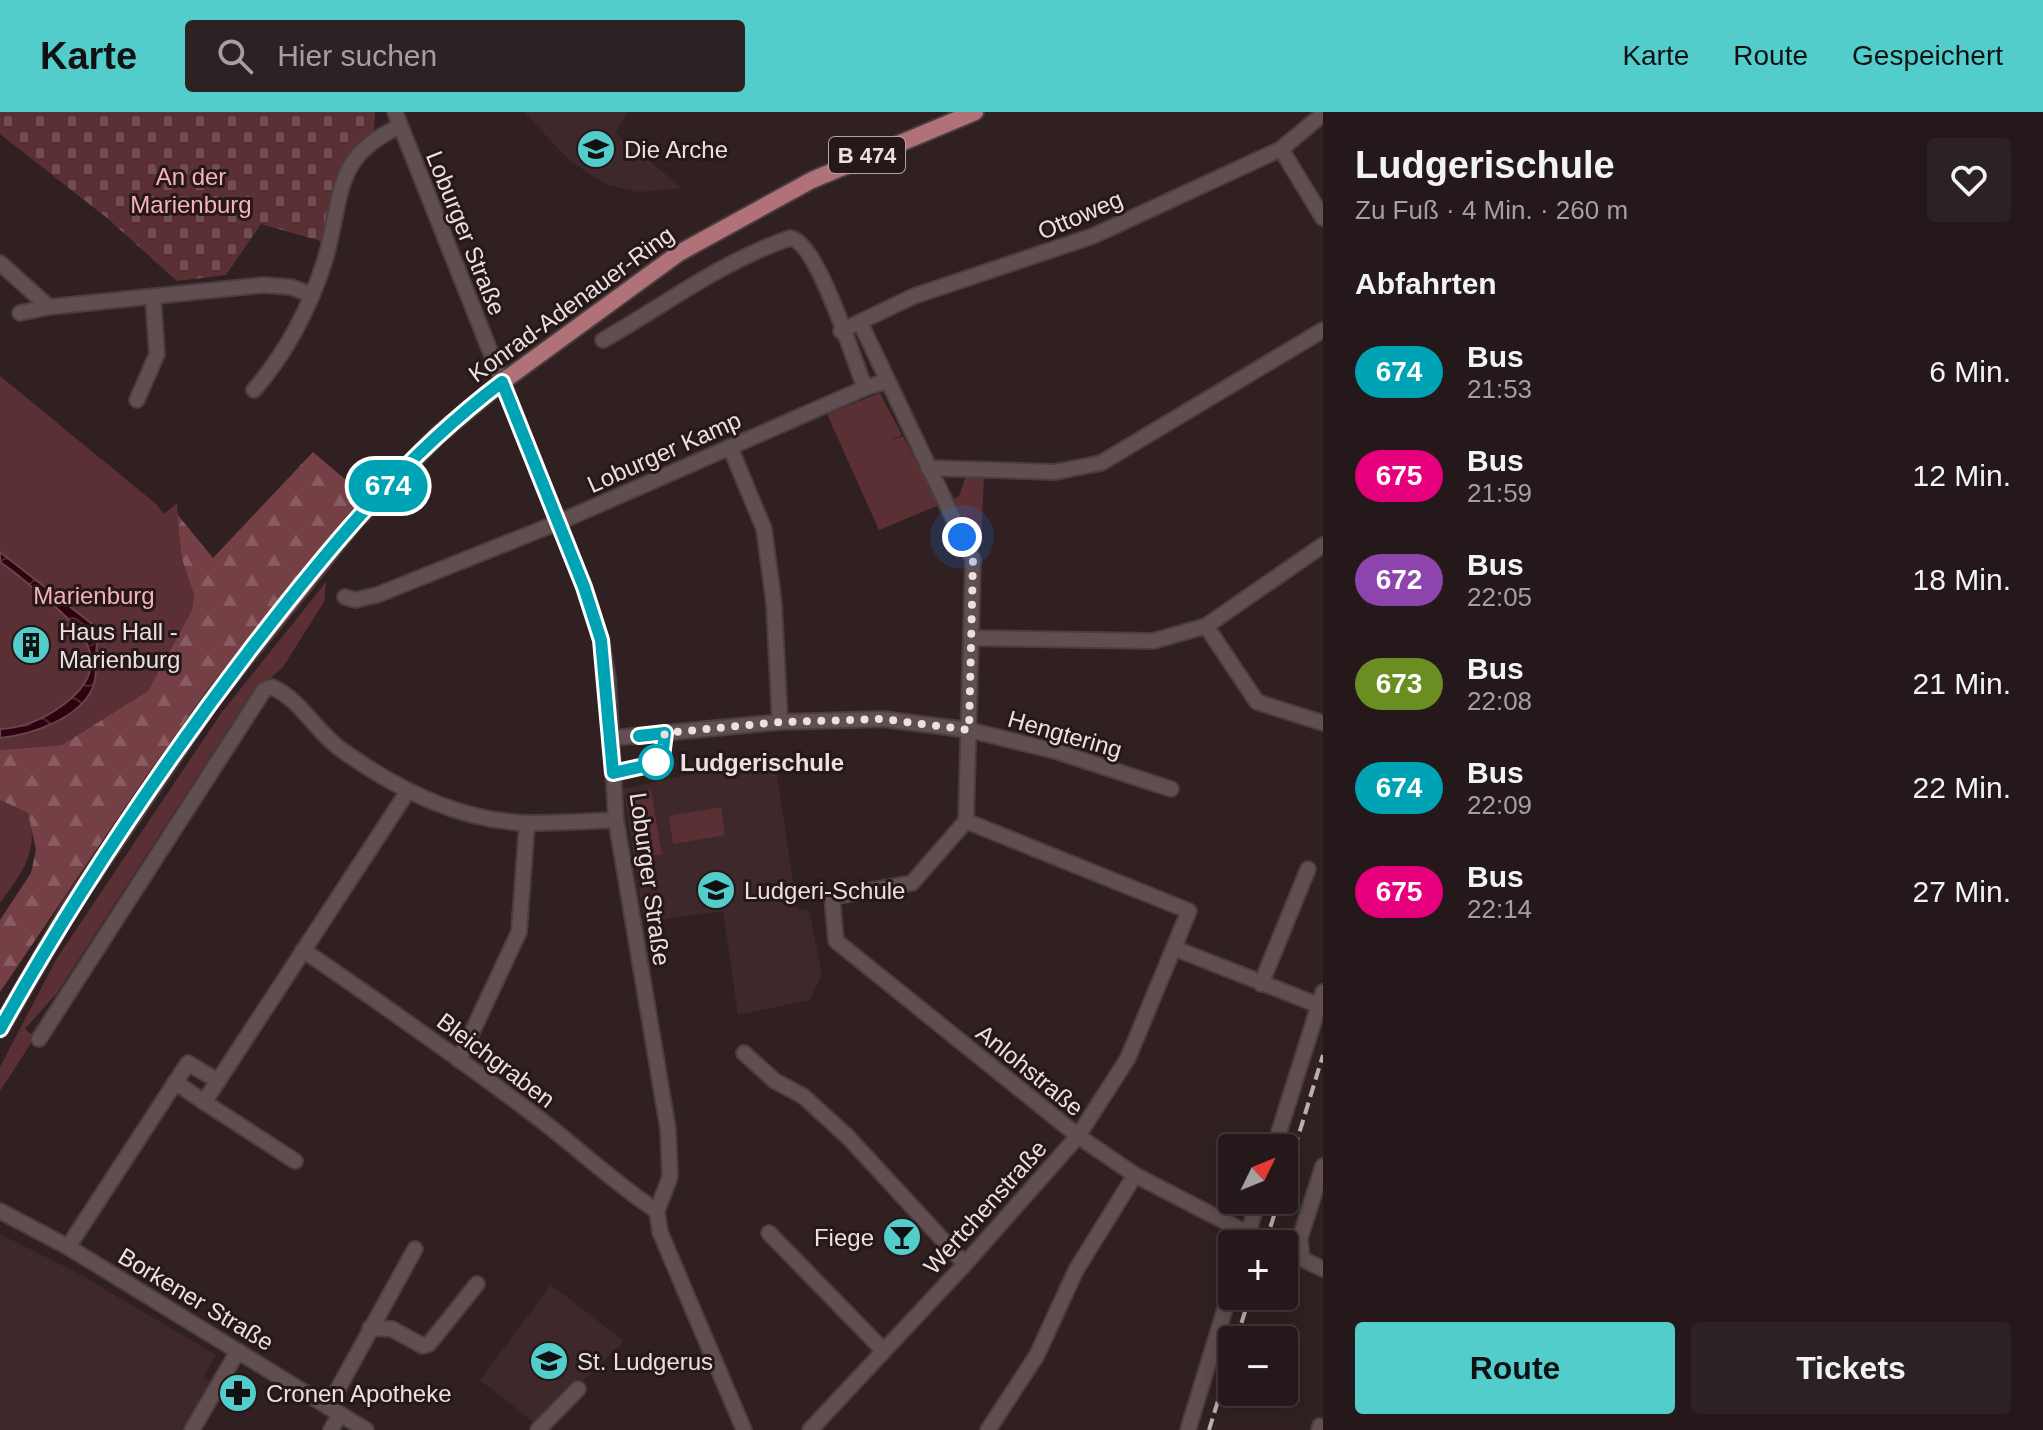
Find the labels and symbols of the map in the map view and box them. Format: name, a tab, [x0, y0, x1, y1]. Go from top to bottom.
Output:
school or university icon: Die Arche	[575, 128, 617, 170]
place label: Die Arche	[624, 136, 728, 163]
road number: B 474	[829, 137, 905, 173]
street label: Loburger Straße	[421, 147, 511, 319]
park label: An der Marienburg	[130, 163, 252, 218]
street label: Ottoweg	[1034, 185, 1126, 245]
street label: Konrad-Adenauer-Ring	[463, 221, 679, 387]
street label: Loburger Kamp	[583, 406, 745, 498]
line badge: 674	[342, 460, 434, 512]
your location	[942, 517, 982, 557]
park label: Marienburg	[33, 582, 155, 609]
place label: Haus Hall - Marienburg	[59, 618, 180, 673]
building icon: Haus Hall - Marienburg	[10, 624, 52, 666]
street label: Hengtering	[1005, 705, 1125, 763]
marker: Ludgerischule	[639, 745, 673, 779]
place label: Ludgerischule	[680, 749, 844, 776]
street label: Loburger Straße	[624, 791, 676, 967]
school or university icon: Ludgeri-Schule	[695, 869, 737, 911]
place label: Ludgeri-Schule	[744, 877, 905, 904]
street label: Bleichgraben	[432, 1007, 560, 1113]
street label: Anlohstraße	[971, 1019, 1089, 1121]
north arrow	[1218, 1134, 1298, 1214]
street label: Wertchenstraße	[918, 1135, 1052, 1279]
bar icon: Fiege	[881, 1216, 923, 1258]
place label: Fiege	[814, 1224, 874, 1251]
street label: Borkener Straße	[114, 1242, 278, 1356]
school or university icon: St. Ludgerus	[528, 1340, 570, 1382]
place label: St. Ludgerus	[577, 1348, 713, 1375]
pharmacy icon: Cronen Apotheke	[217, 1372, 259, 1414]
place label: Cronen Apotheke	[266, 1380, 451, 1407]

